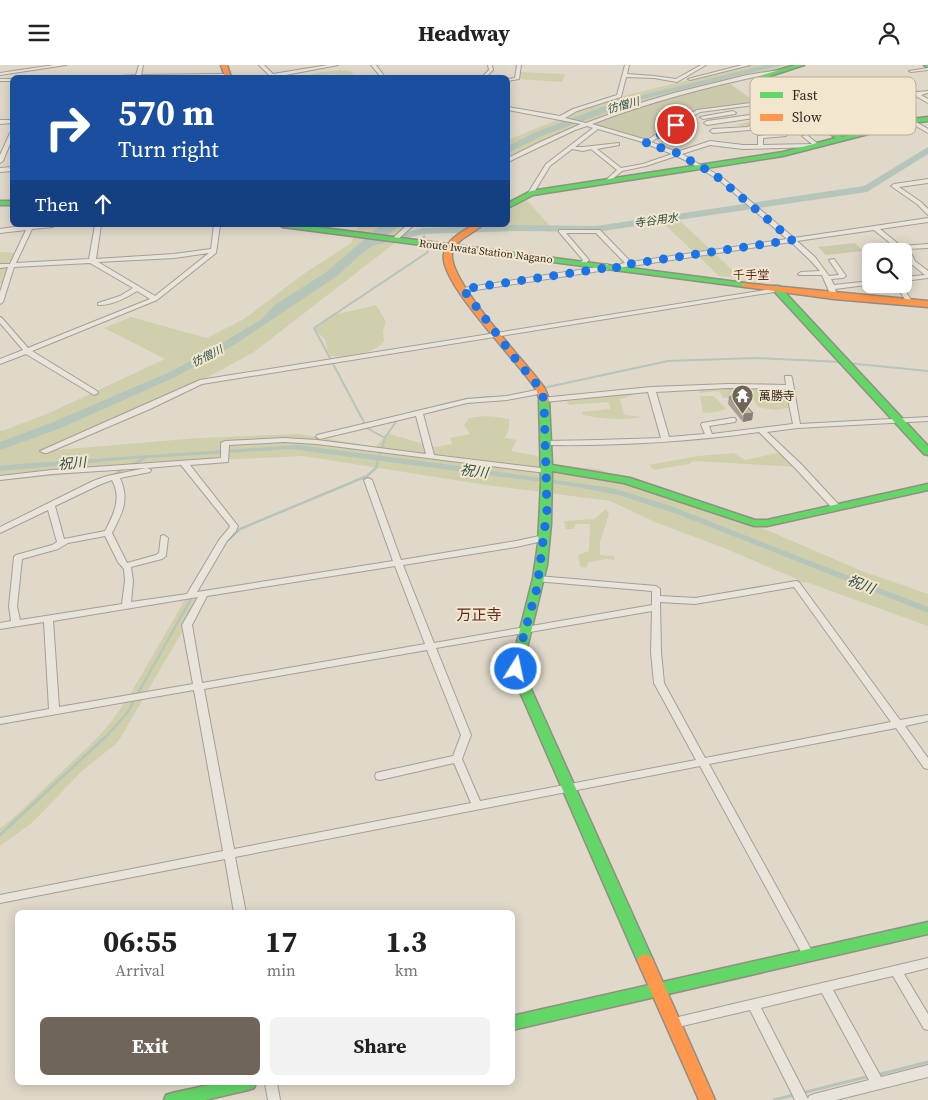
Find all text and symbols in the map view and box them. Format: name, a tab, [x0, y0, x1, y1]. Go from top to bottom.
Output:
text: Headway	[418, 18, 510, 48]
icon: menu	[25, 19, 53, 47]
icon: person	[875, 19, 903, 47]
legend	[750, 77, 916, 135]
text: Fast	[792, 85, 818, 105]
text: 570 m	[118, 89, 214, 137]
water label: 彷僧川	[605, 94, 642, 117]
icon: right	[35, 95, 100, 160]
pin	[655, 104, 697, 146]
text: Slow	[792, 107, 822, 127]
icon: arrive	[662, 111, 690, 139]
text: Turn right	[118, 134, 219, 164]
icon: ahead	[89, 190, 117, 218]
text: Then	[35, 191, 79, 217]
water label: 寺谷用水	[633, 210, 680, 231]
street label: Route Iwata Station Nagano	[418, 236, 554, 267]
map controls	[862, 243, 912, 293]
button: search	[862, 243, 912, 293]
district label: 千手堂	[733, 267, 769, 283]
water label: 彷僧川	[189, 342, 226, 371]
temple icon: 萬勝寺	[731, 384, 755, 415]
place label: 萬勝寺	[759, 388, 795, 404]
water label: 祝川	[57, 452, 89, 474]
water label: 祝川	[459, 459, 491, 483]
water label: 祝川	[844, 570, 880, 599]
district label: 万正寺	[456, 604, 502, 625]
position arrow	[489, 642, 541, 694]
text: 06:55	[103, 921, 177, 962]
text: 17	[265, 921, 298, 962]
text: 1.3	[385, 921, 427, 962]
text: Arrival	[115, 959, 165, 981]
text: min	[267, 959, 296, 981]
text: km	[395, 959, 418, 981]
button: Exit	[40, 1017, 260, 1075]
button: Share	[270, 1017, 490, 1075]

